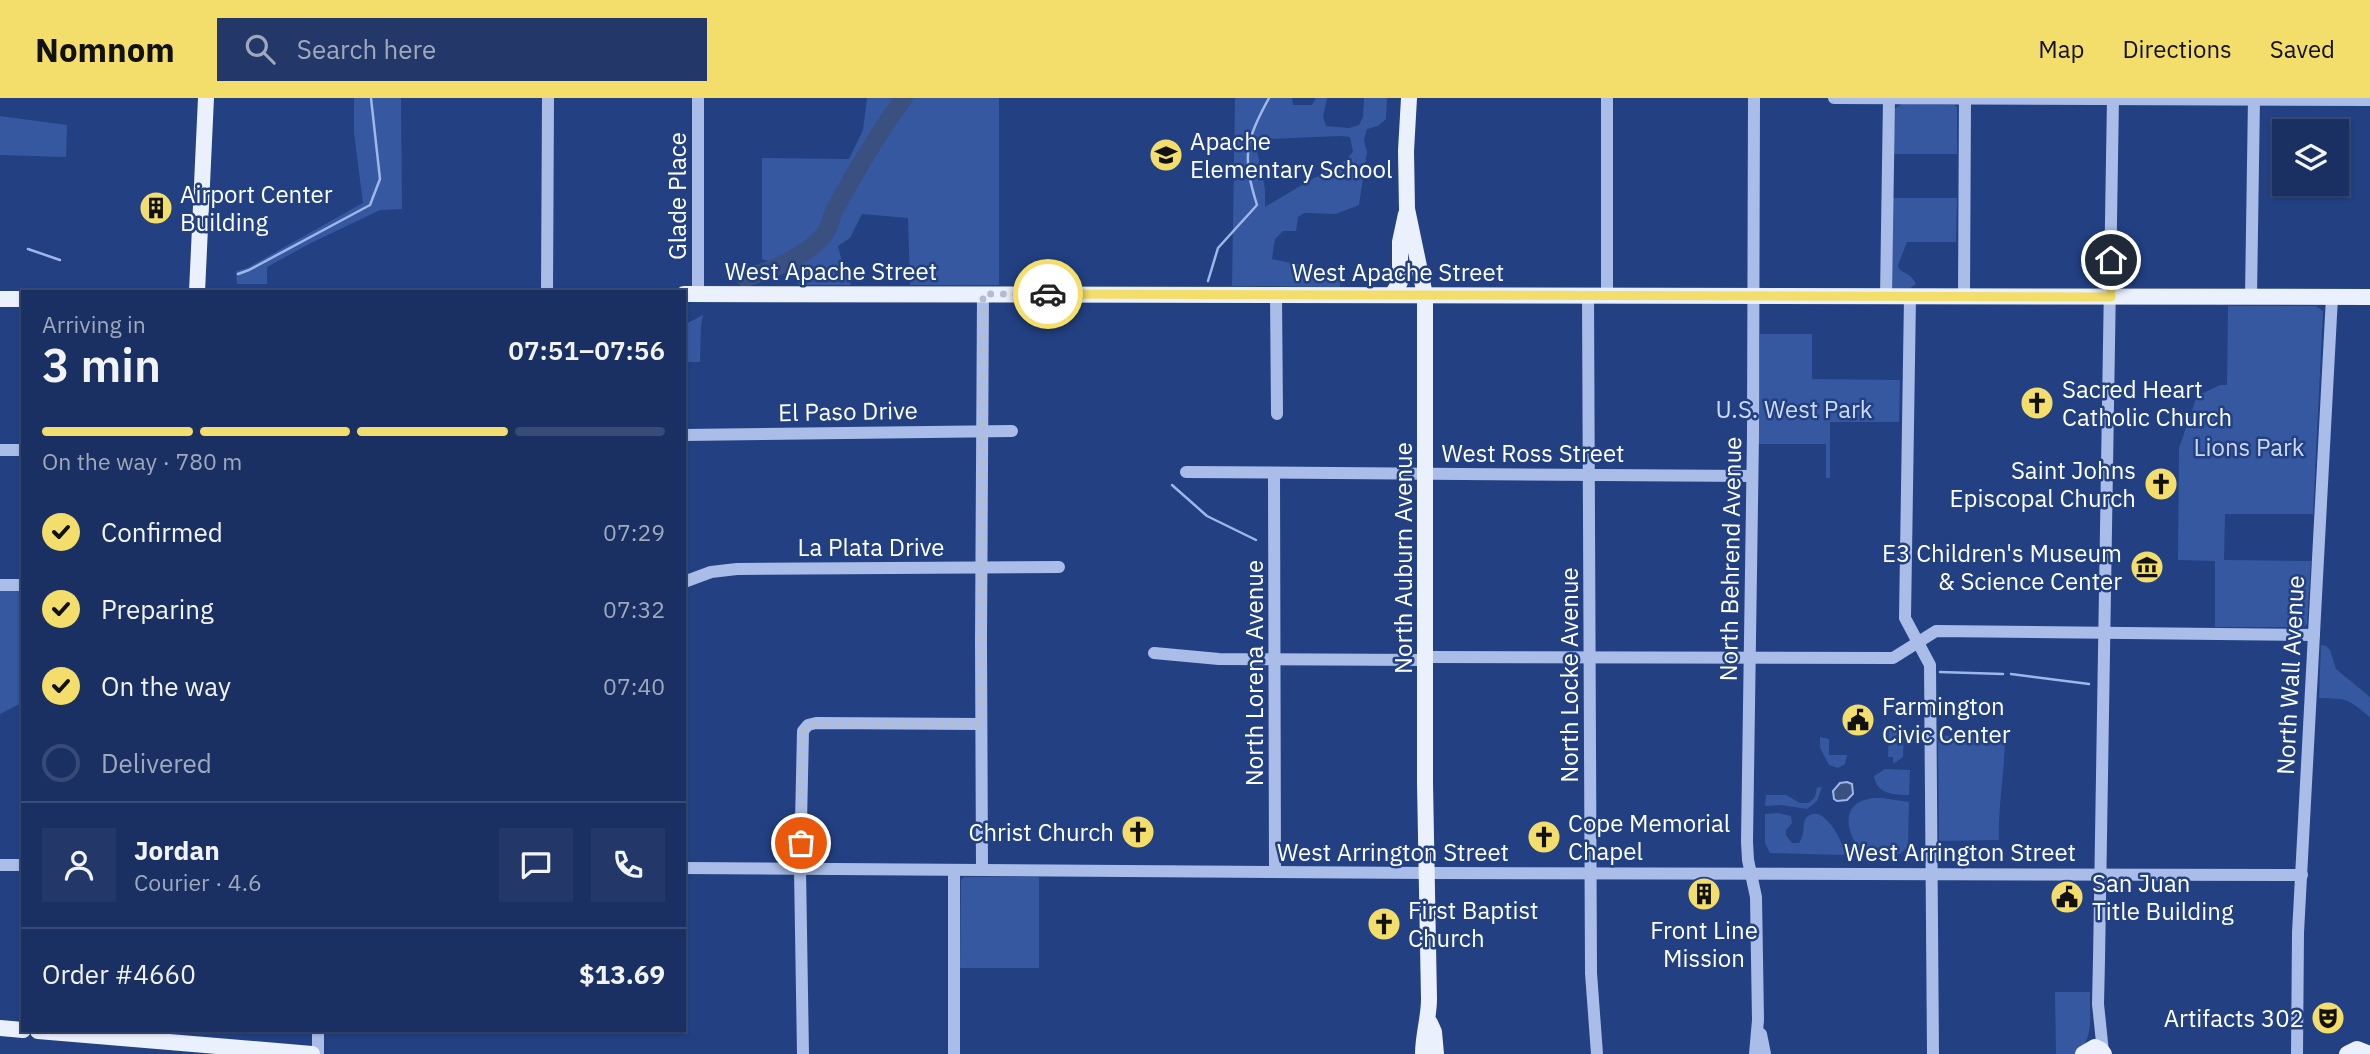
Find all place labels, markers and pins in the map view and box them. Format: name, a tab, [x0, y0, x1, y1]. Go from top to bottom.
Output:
place label: Apache Elementary School	[1190, 125, 1392, 185]
school or university icon: Apache Elementary School	[1147, 136, 1185, 174]
place label: Airport Center Building	[180, 178, 333, 238]
building icon: Airport Center Building	[137, 189, 175, 227]
pin	[2081, 230, 2141, 290]
place label: Sacred Heart Catholic Church	[2062, 373, 2232, 433]
church icon: Sacred Heart Catholic Church	[2018, 384, 2056, 422]
place label: Saint Johns Episcopal Church	[1950, 454, 2136, 514]
church icon: Saint Johns Episcopal Church	[2142, 465, 2180, 503]
place label: E3 Children's Museum & Science Center	[1882, 537, 2122, 597]
museum icon: E3 Children's Museum & Science Center	[2128, 548, 2166, 586]
place label: Farmington Civic Center	[1882, 690, 2011, 750]
public building icon: Farmington Civic Center	[1839, 701, 1877, 739]
place label: Cope Memorial Chapel	[1568, 807, 1730, 867]
pin	[771, 813, 831, 873]
church icon: Christ Church	[1119, 813, 1157, 851]
place label: Christ Church	[968, 816, 1114, 848]
church icon: Cope Memorial Chapel	[1525, 818, 1563, 856]
place label: San Juan Title Building	[2092, 867, 2234, 927]
building icon: Front Line Mission	[1685, 875, 1723, 913]
public building icon: San Juan Title Building	[2048, 878, 2086, 916]
place label: First Baptist Church	[1408, 894, 1538, 954]
church icon: First Baptist Church	[1365, 905, 1403, 943]
place label: Front Line Mission	[1650, 914, 1758, 974]
theatre icon: Artifacts 302	[2309, 999, 2347, 1037]
place label: Artifacts 302	[2164, 1002, 2304, 1034]

